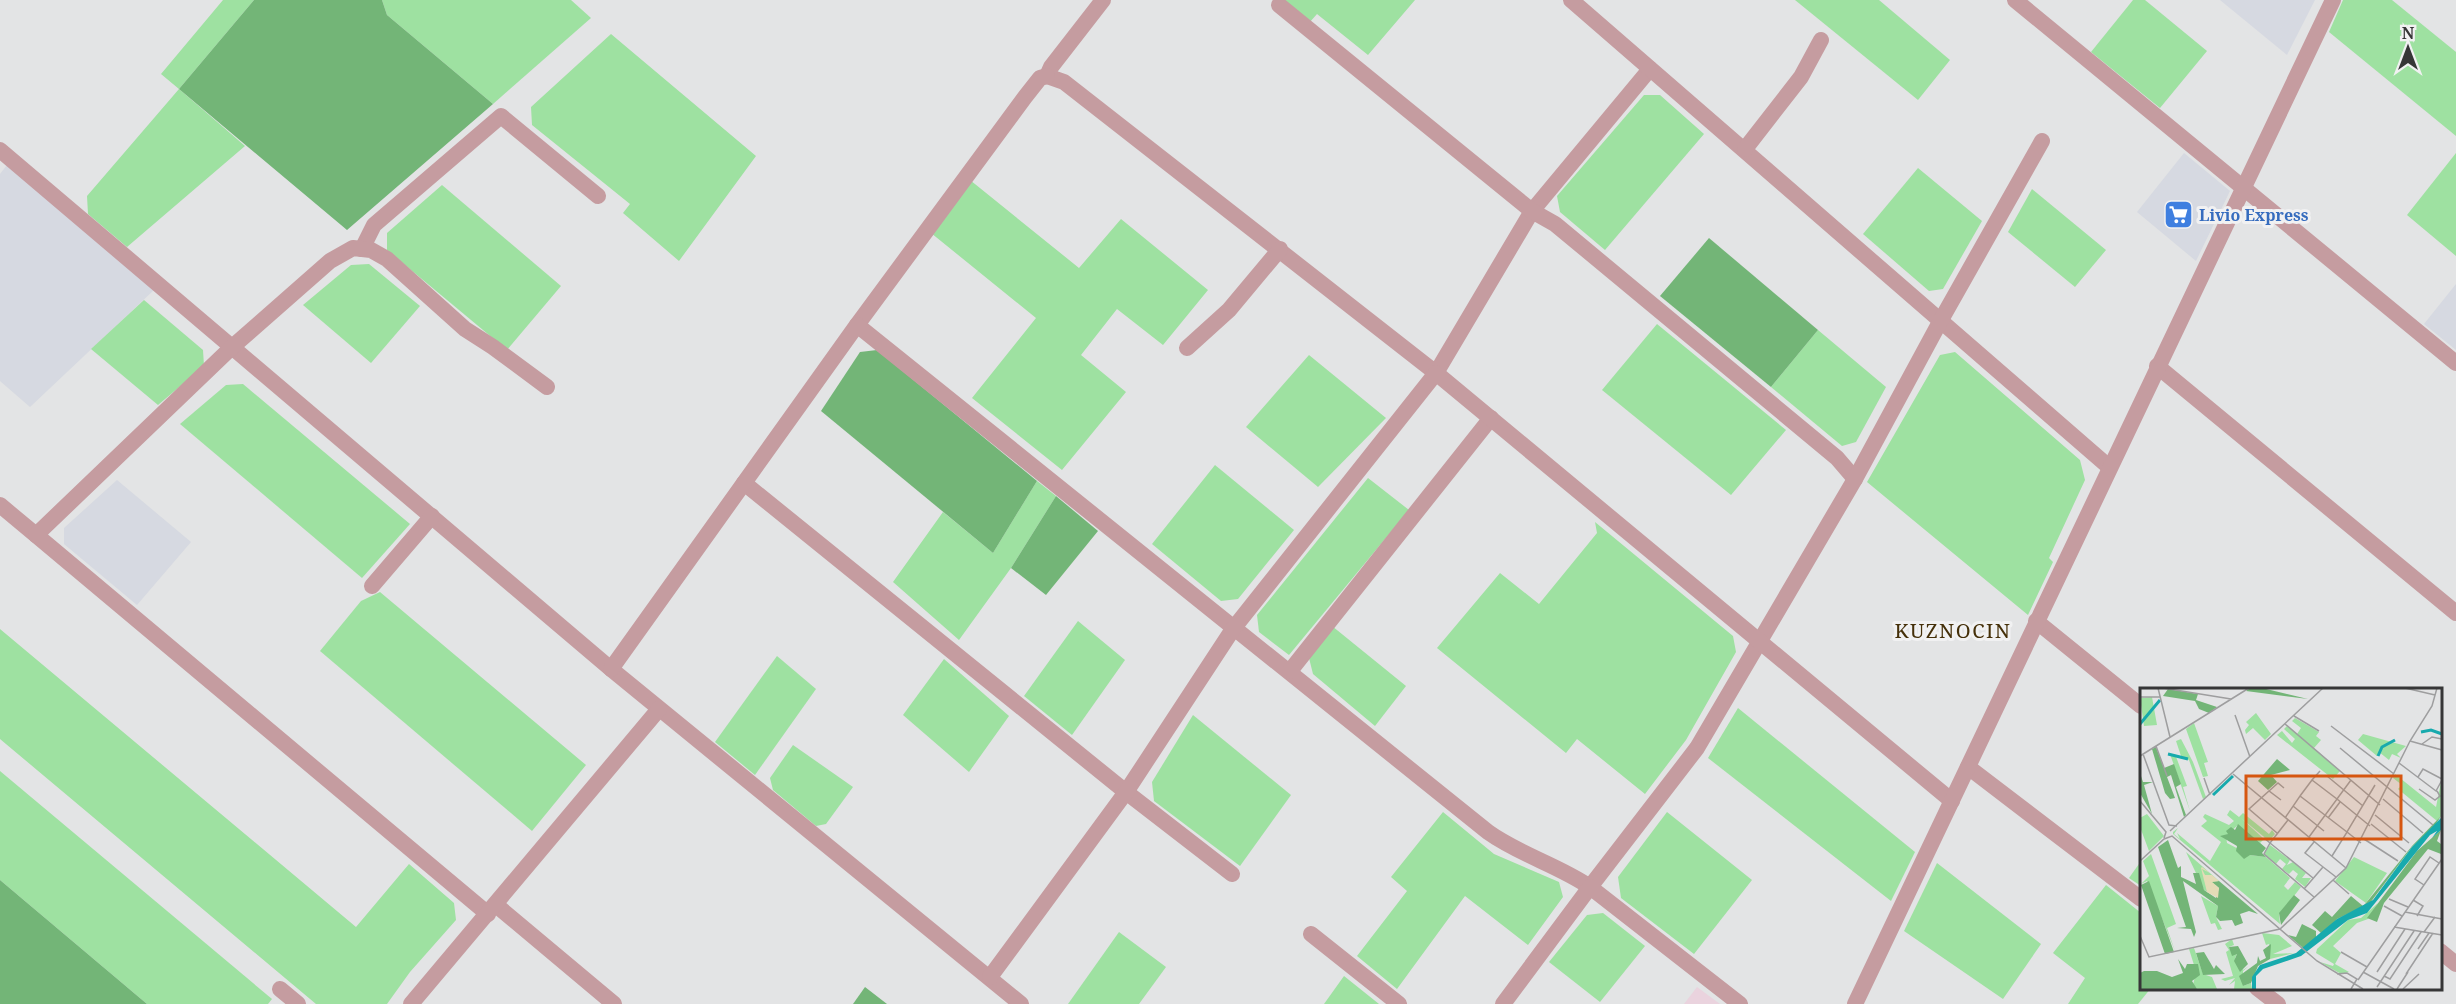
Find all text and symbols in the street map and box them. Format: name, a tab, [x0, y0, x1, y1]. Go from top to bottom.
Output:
north arrow	[2378, 18, 2438, 78]
text: N	[2402, 22, 2415, 44]
supermarket icon: Livio Express	[2162, 199, 2194, 231]
place label: Livio Express	[2199, 204, 2309, 226]
district label: KUZNOCIN	[1894, 617, 2012, 644]
inset map	[2140, 688, 2441, 989]

